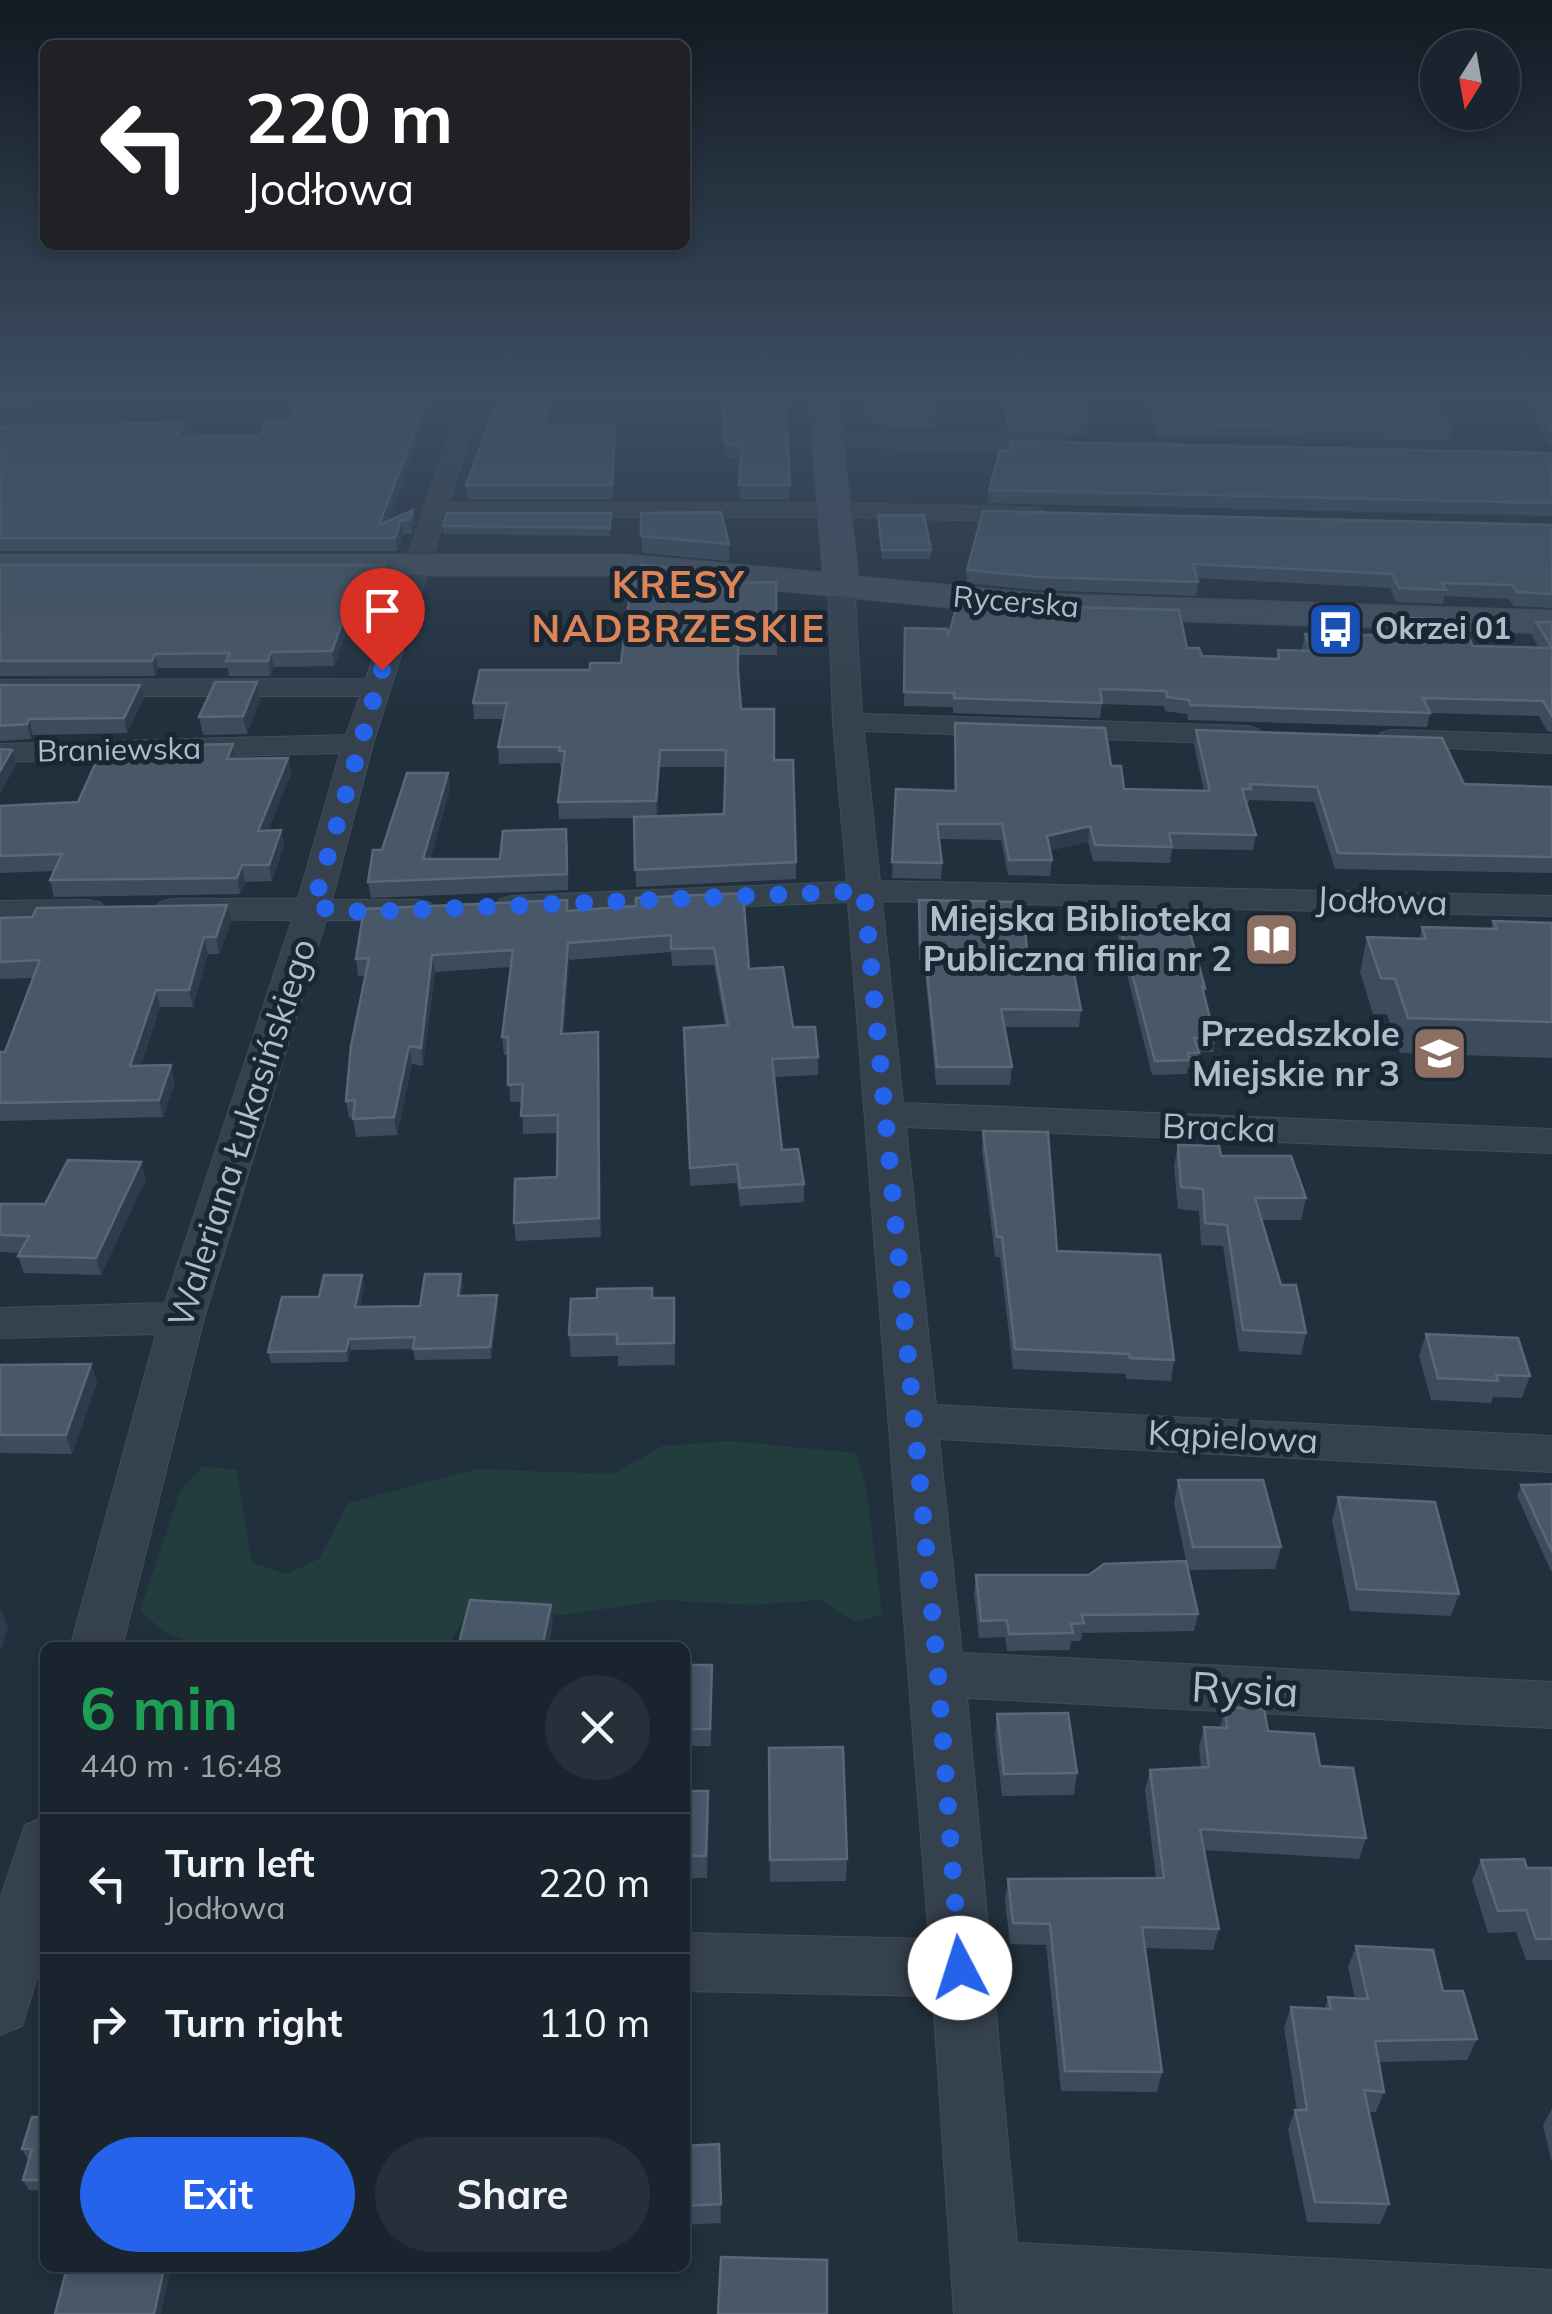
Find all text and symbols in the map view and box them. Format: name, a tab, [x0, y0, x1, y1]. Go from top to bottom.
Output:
north arrow	[1420, 30, 1520, 130]
map controls	[1420, 30, 1520, 130]
text: 220 m	[245, 73, 453, 161]
icon: left	[80, 80, 210, 210]
text: Jodłowa	[245, 160, 414, 216]
district label: KRESY NADBRZESKIE	[531, 560, 827, 652]
pin	[340, 568, 425, 671]
street label: Rycerska	[952, 577, 1081, 625]
icon: arrive	[355, 583, 410, 638]
bus stop icon: Okrzei 01	[1306, 599, 1366, 659]
place label: Okrzei 01	[1375, 609, 1511, 647]
street label: Braniewska	[37, 729, 201, 769]
street label: Jodłowa	[1315, 876, 1449, 924]
place label: Miejska Biblioteka Publiczna filia nr 2	[923, 896, 1232, 980]
library icon: Miejska Biblioteka Publiczna filia nr 2	[1241, 909, 1301, 969]
street label: Waleriana Łukasińskiego	[157, 933, 325, 1332]
place label: Przedszkole Miejskie nr 3	[1192, 1011, 1400, 1095]
school or university icon: Przedszkole Miejskie nr 3	[1409, 1024, 1469, 1084]
street label: Bracka	[1162, 1103, 1277, 1151]
street label: Kąpielowa	[1147, 1410, 1319, 1462]
street label: Rysia	[1190, 1659, 1300, 1718]
text: 6 min	[80, 1670, 238, 1745]
button: close	[545, 1675, 650, 1780]
text: 440 m · 16:48	[80, 1745, 282, 1785]
text: Turn left	[165, 1839, 315, 1887]
icon: left	[80, 1856, 135, 1911]
text: 220 m	[538, 1859, 650, 1907]
text: Jodłowa	[165, 1887, 285, 1927]
position arrow	[908, 1916, 1012, 2020]
icon: right	[80, 1996, 135, 2051]
text: Turn right	[165, 1999, 342, 2047]
text: 110 m	[538, 1999, 650, 2047]
button: Exit	[80, 2137, 355, 2252]
button: Share	[375, 2137, 650, 2252]

